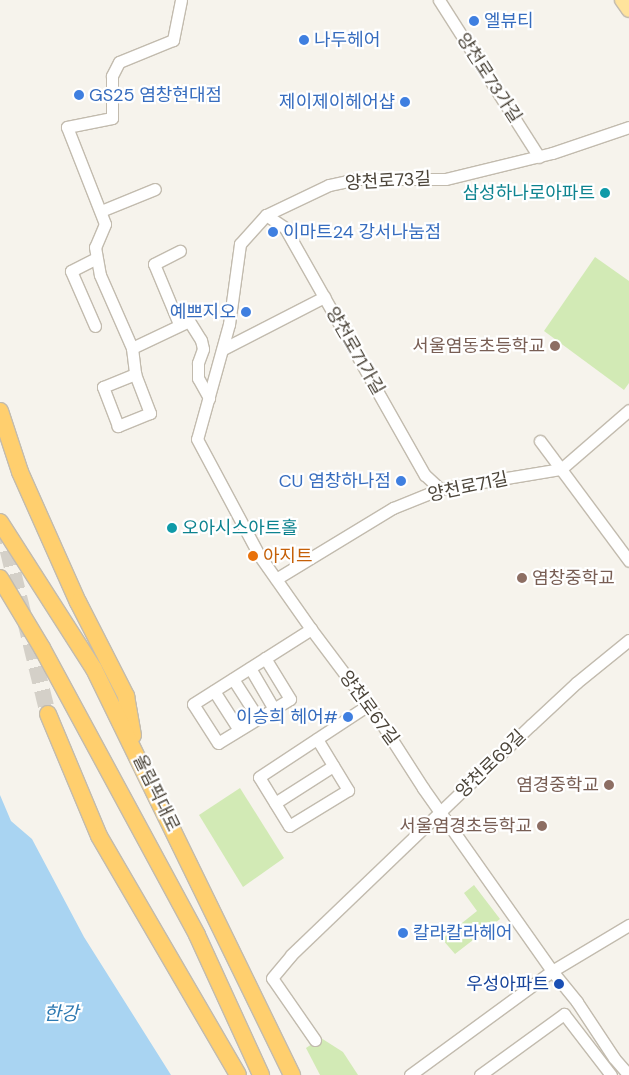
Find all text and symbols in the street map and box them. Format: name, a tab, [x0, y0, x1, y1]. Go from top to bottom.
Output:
place label: 엘뷰티	[484, 10, 534, 32]
marker: 엘뷰티	[468, 15, 480, 27]
place label: 나두헤어	[314, 29, 380, 51]
street label: 양천로73가길	[452, 29, 526, 127]
marker: 나두헤어	[298, 34, 310, 46]
place label: GS25 염창현대점	[89, 84, 222, 106]
marker: GS25 염창현대점	[73, 89, 85, 101]
place label: 제이제이헤어샵	[279, 91, 395, 113]
marker: 제이제이헤어샵	[399, 96, 411, 108]
street label: 양천로73길	[344, 168, 432, 194]
place label: 삼성하나로아파트	[463, 182, 595, 204]
marker: 삼성하나로아파트	[599, 187, 611, 199]
place label: 이마트24 강서나눔점	[283, 221, 441, 243]
marker: 이마트24 강서나눔점	[267, 226, 279, 238]
place label: 예쁘지오	[170, 301, 236, 323]
street label: 양천로71가길	[321, 303, 389, 399]
marker: 예쁘지오	[240, 306, 252, 318]
place label: 서울염동초등학교	[413, 335, 545, 357]
marker: 서울염동초등학교	[549, 340, 561, 352]
street label: 양천로71길	[426, 468, 510, 506]
place label: CU 염창하나점	[279, 470, 391, 492]
marker: CU 염창하나점	[395, 475, 407, 487]
place label: 오아시스아트홀	[182, 517, 298, 539]
marker: 오아시스아트홀	[166, 522, 178, 534]
place label: 아지트	[263, 545, 313, 567]
marker: 아지트	[247, 550, 259, 562]
place label: 염창중학교	[532, 567, 615, 589]
marker: 염창중학교	[516, 572, 528, 584]
street label: 양천로67길	[335, 667, 403, 749]
place label: 이승희 헤어#	[236, 706, 338, 728]
marker: 이승희 헤어#	[342, 711, 354, 723]
street label: 양천로69길	[452, 725, 530, 803]
street label: 올림픽대로	[128, 751, 184, 835]
place label: 염경중학교	[516, 774, 599, 796]
marker: 염경중학교	[603, 779, 615, 791]
place label: 서울염경초등학교	[400, 815, 532, 837]
marker: 서울염경초등학교	[536, 820, 548, 832]
place label: 칼라칼라헤어	[413, 922, 512, 944]
marker: 칼라칼라헤어	[397, 927, 409, 939]
place label: 우성아파트	[466, 973, 549, 995]
marker: 우성아파트	[553, 978, 565, 990]
water label: 한강	[44, 1003, 78, 1025]

